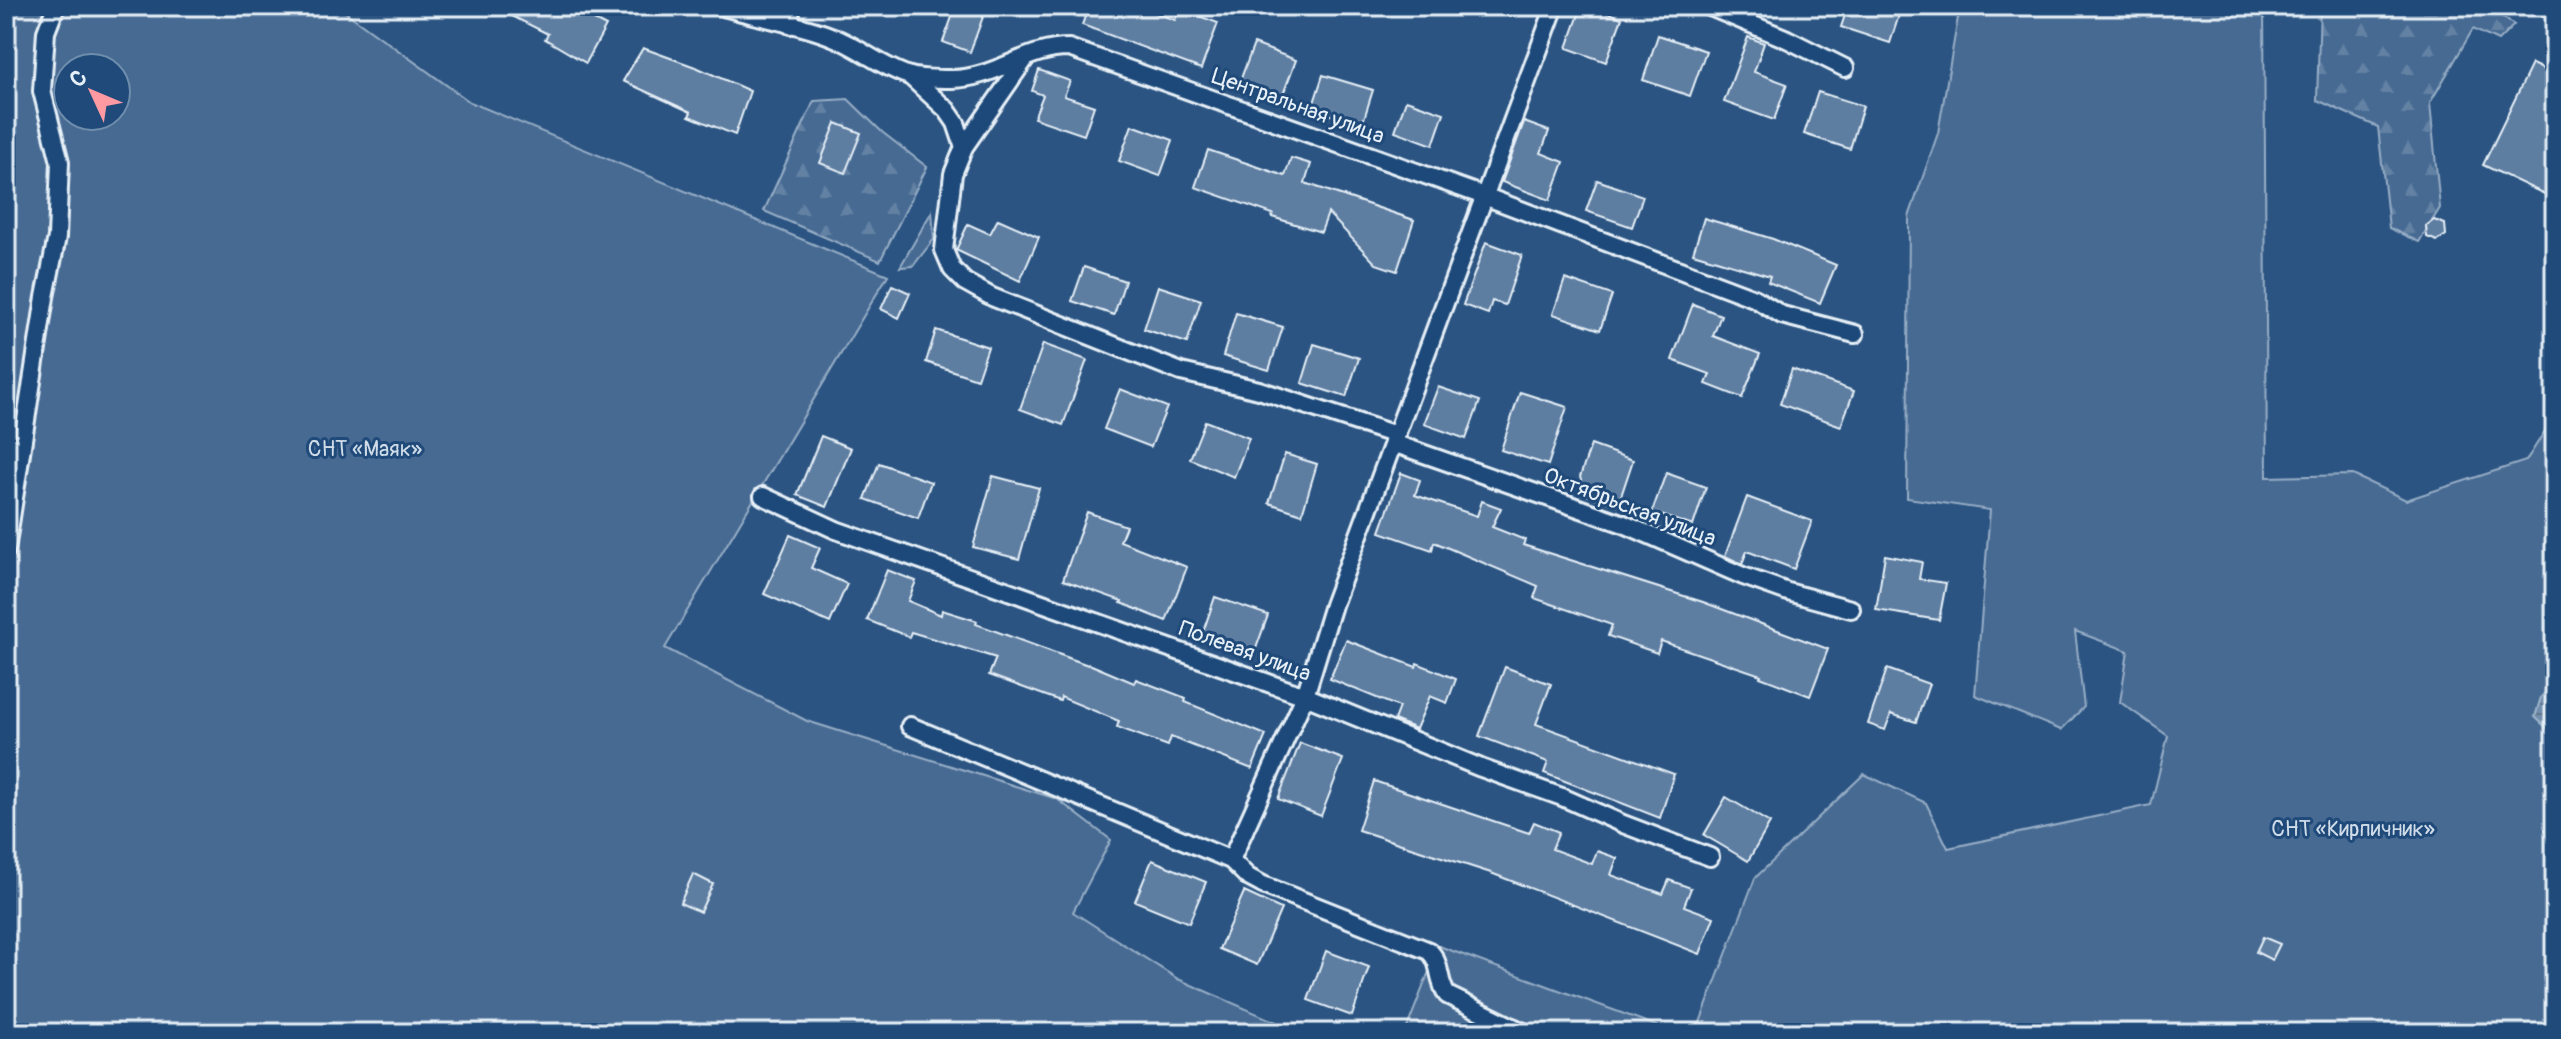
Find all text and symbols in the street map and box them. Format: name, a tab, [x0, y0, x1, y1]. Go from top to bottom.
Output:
north arrow	[52, 52, 132, 132]
street label: Центральная улица	[1208, 62, 1388, 150]
text: С	[64, 64, 93, 93]
park label: СНТ «Маяк»	[308, 435, 422, 463]
street label: Октябрьская улица	[1540, 461, 1720, 553]
street label: Полевая улица	[1175, 614, 1315, 688]
park label: СНТ «Кирпичник»	[2271, 815, 2435, 843]

